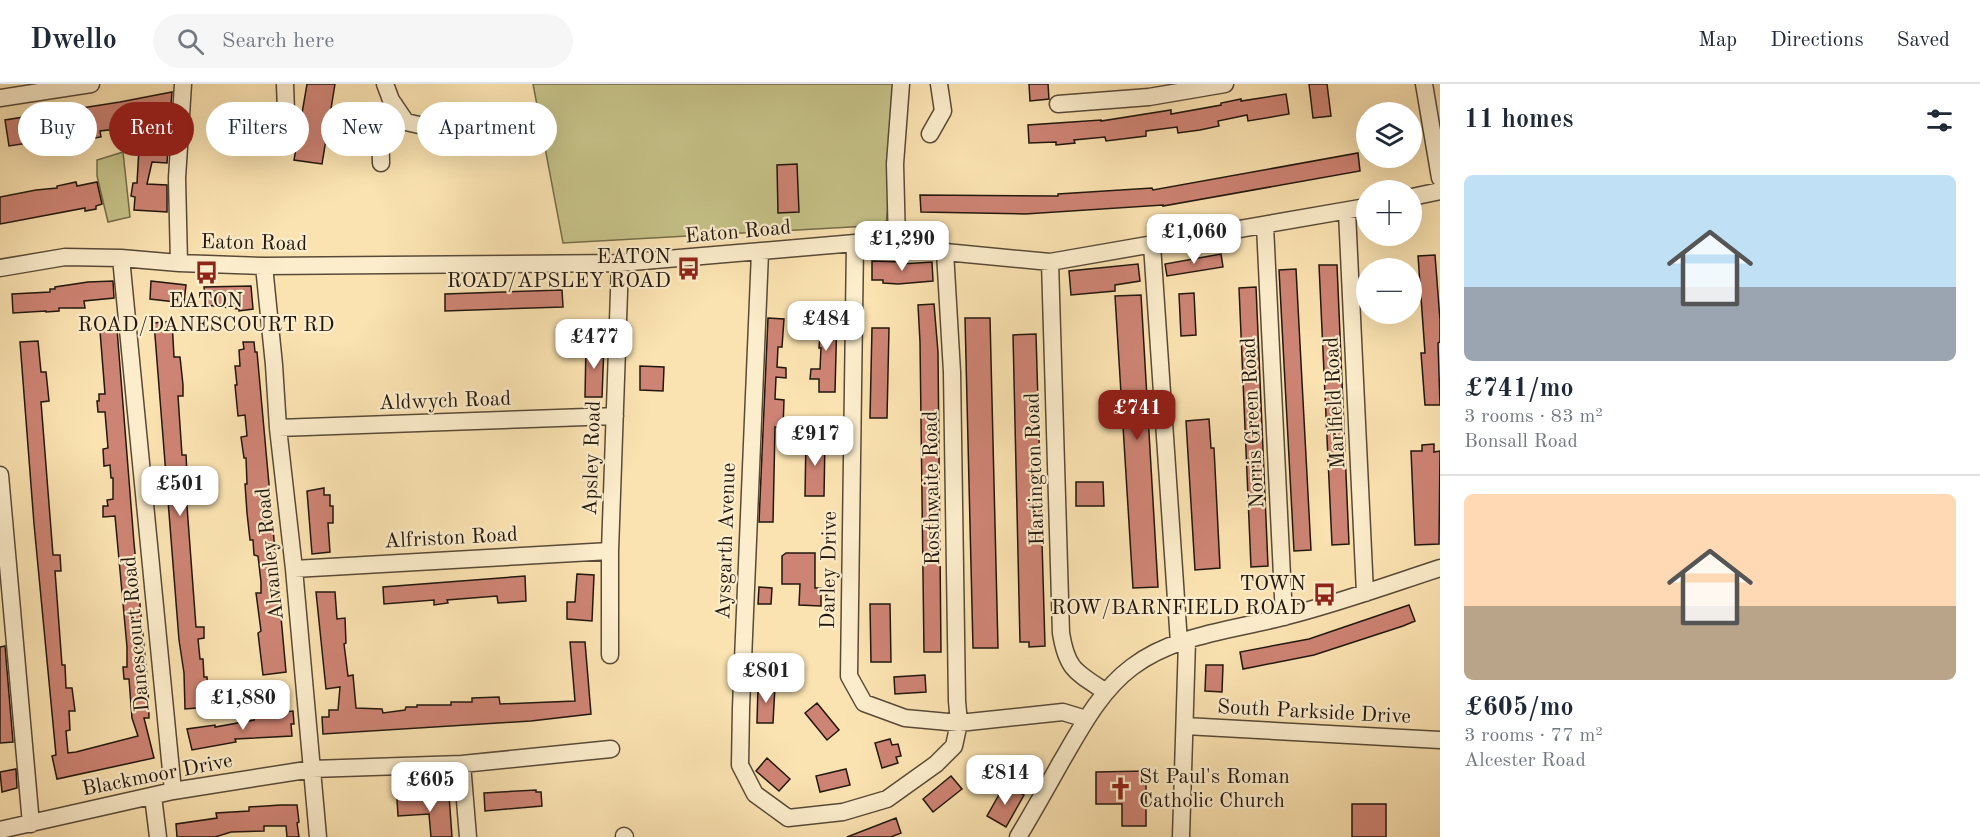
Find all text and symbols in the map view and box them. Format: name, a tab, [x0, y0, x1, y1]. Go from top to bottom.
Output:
search box	[153, 14, 573, 68]
icon: search	[174, 25, 207, 58]
text: Dwello	[30, 27, 117, 55]
text: Search here	[222, 30, 334, 52]
text: Map	[1698, 30, 1737, 51]
text: Directions	[1770, 30, 1864, 51]
text: Saved	[1897, 30, 1950, 51]
chip: Buy	[18, 102, 97, 156]
chip: Rent	[109, 102, 194, 156]
chip: Filters	[206, 102, 309, 156]
chip: New	[321, 102, 405, 156]
chip: Apartment	[417, 102, 557, 156]
map controls	[1356, 102, 1422, 324]
button: layers	[1356, 102, 1422, 168]
icon: filters	[1923, 104, 1956, 137]
text: 11 homes	[1464, 107, 1573, 133]
button: +	[1356, 180, 1422, 246]
pin: £1,060	[1145, 214, 1243, 265]
icon: home	[1656, 214, 1764, 322]
street label: Eaton Road	[684, 217, 792, 248]
pin: £1,290	[853, 221, 951, 272]
text: £1,060	[1161, 223, 1227, 243]
text: £1,290	[869, 230, 935, 250]
street label: Eaton Road	[200, 232, 308, 255]
place label: EATON ROAD/APSLEY ROAD	[447, 247, 671, 292]
bus stop icon: EATON ROAD/APSLEY ROAD	[676, 255, 702, 281]
button: −	[1356, 258, 1422, 324]
bus stop icon: EATON ROAD/DANESCOURT RD	[193, 259, 219, 285]
place label: EATON ROAD/DANESCOURT RD	[78, 291, 335, 336]
pin: £484	[790, 301, 862, 352]
text: £484	[801, 310, 851, 330]
pin: £477	[558, 319, 630, 370]
text: £477	[569, 328, 619, 348]
street label: Marlfield Road	[1322, 336, 1349, 470]
street label: Norris Green Road	[1239, 337, 1268, 509]
text: £741/mo	[1464, 376, 1574, 402]
street label: Aldwych Road	[379, 389, 512, 414]
pin: £741	[1101, 390, 1173, 441]
street label: Hartington Road	[1022, 392, 1049, 546]
text: £741	[1112, 399, 1162, 419]
street label: Apsley Road	[580, 400, 605, 516]
text: 3 rooms · 83 m²	[1464, 407, 1603, 427]
street label: Rosthwaite Road	[921, 410, 944, 565]
pin: £917	[779, 416, 851, 467]
text: £917	[790, 425, 840, 445]
text: Bonsall Road	[1464, 432, 1578, 452]
street label: Aysgarth Avenue	[713, 462, 740, 620]
pin: £501	[144, 466, 216, 517]
text: £501	[155, 475, 205, 495]
street label: Alvanley Road	[253, 487, 288, 621]
street label: Darley Drive	[818, 511, 841, 629]
street label: Alfriston Road	[384, 525, 518, 552]
icon: home	[1656, 533, 1764, 641]
street label: Danescourt Road	[119, 555, 154, 713]
place label: TOWN ROW/BARNFIELD ROAD	[1051, 574, 1306, 619]
bus stop icon: TOWN ROW/BARNFIELD ROAD	[1311, 582, 1337, 608]
pin: £801	[730, 653, 802, 704]
text: £801	[741, 662, 791, 682]
pin: £1,880	[194, 680, 292, 731]
text: £1,880	[210, 689, 276, 709]
text: £605/mo	[1464, 695, 1574, 721]
street label: South Parkside Drive	[1216, 697, 1411, 728]
text: 3 rooms · 77 m²	[1464, 726, 1603, 746]
street label: Blackmoor Drive	[80, 751, 234, 800]
text: Alcester Road	[1464, 751, 1586, 771]
pin: £814	[969, 755, 1041, 806]
pin: £605	[394, 762, 466, 813]
text: £814	[980, 764, 1030, 784]
place label: St Paul's Roman Catholic Church	[1139, 767, 1290, 812]
text: £605	[405, 771, 455, 791]
church icon: St Paul's Roman Catholic Church	[1108, 775, 1134, 801]

